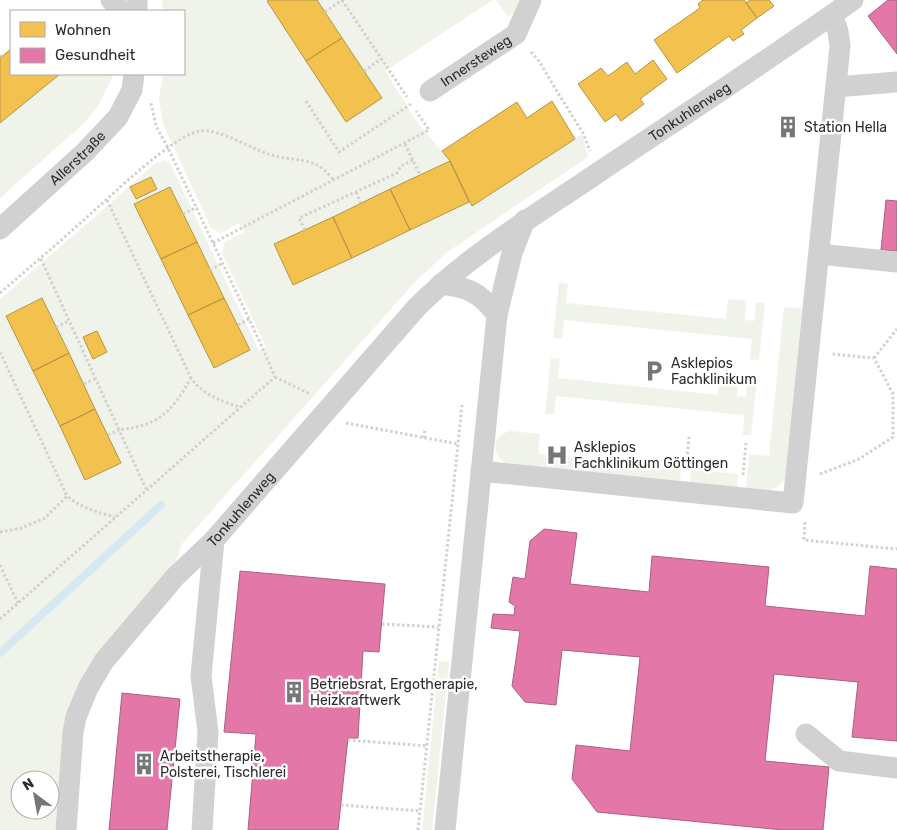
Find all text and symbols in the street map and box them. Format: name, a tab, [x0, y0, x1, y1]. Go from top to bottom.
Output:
legend	[10, 10, 185, 75]
text: Wohnen	[55, 21, 111, 39]
street label: Innersteweg	[437, 31, 515, 91]
text: Gesundheit	[55, 46, 135, 64]
street label: Tonkuhlenweg	[646, 79, 734, 145]
building icon: Station Hella	[775, 114, 801, 140]
place label: Station Hella	[804, 119, 887, 136]
street label: Allerstraße	[46, 128, 109, 189]
place label: Asklepios Fachklinikum	[671, 355, 757, 388]
parking icon: Asklepios Fachklinikum	[641, 358, 667, 384]
place label: Asklepios Fachklinikum Göttingen	[574, 439, 728, 472]
hospital icon: Asklepios Fachklinikum Göttingen	[544, 442, 570, 468]
street label: Tonkuhlenweg	[204, 468, 279, 551]
place label: Betriebsrat, Ergotherapie, Heizkraftwerk	[310, 676, 478, 709]
building icon: Betriebsrat, Ergotherapie, Heizkraftwerk	[281, 679, 307, 705]
place label: Arbeitstherapie, Polsterei, Tischlerei	[160, 748, 286, 781]
building icon: Arbeitstherapie, Polsterei, Tischlerei	[131, 751, 157, 777]
north arrow	[10, 770, 60, 820]
text: N	[20, 775, 37, 794]

